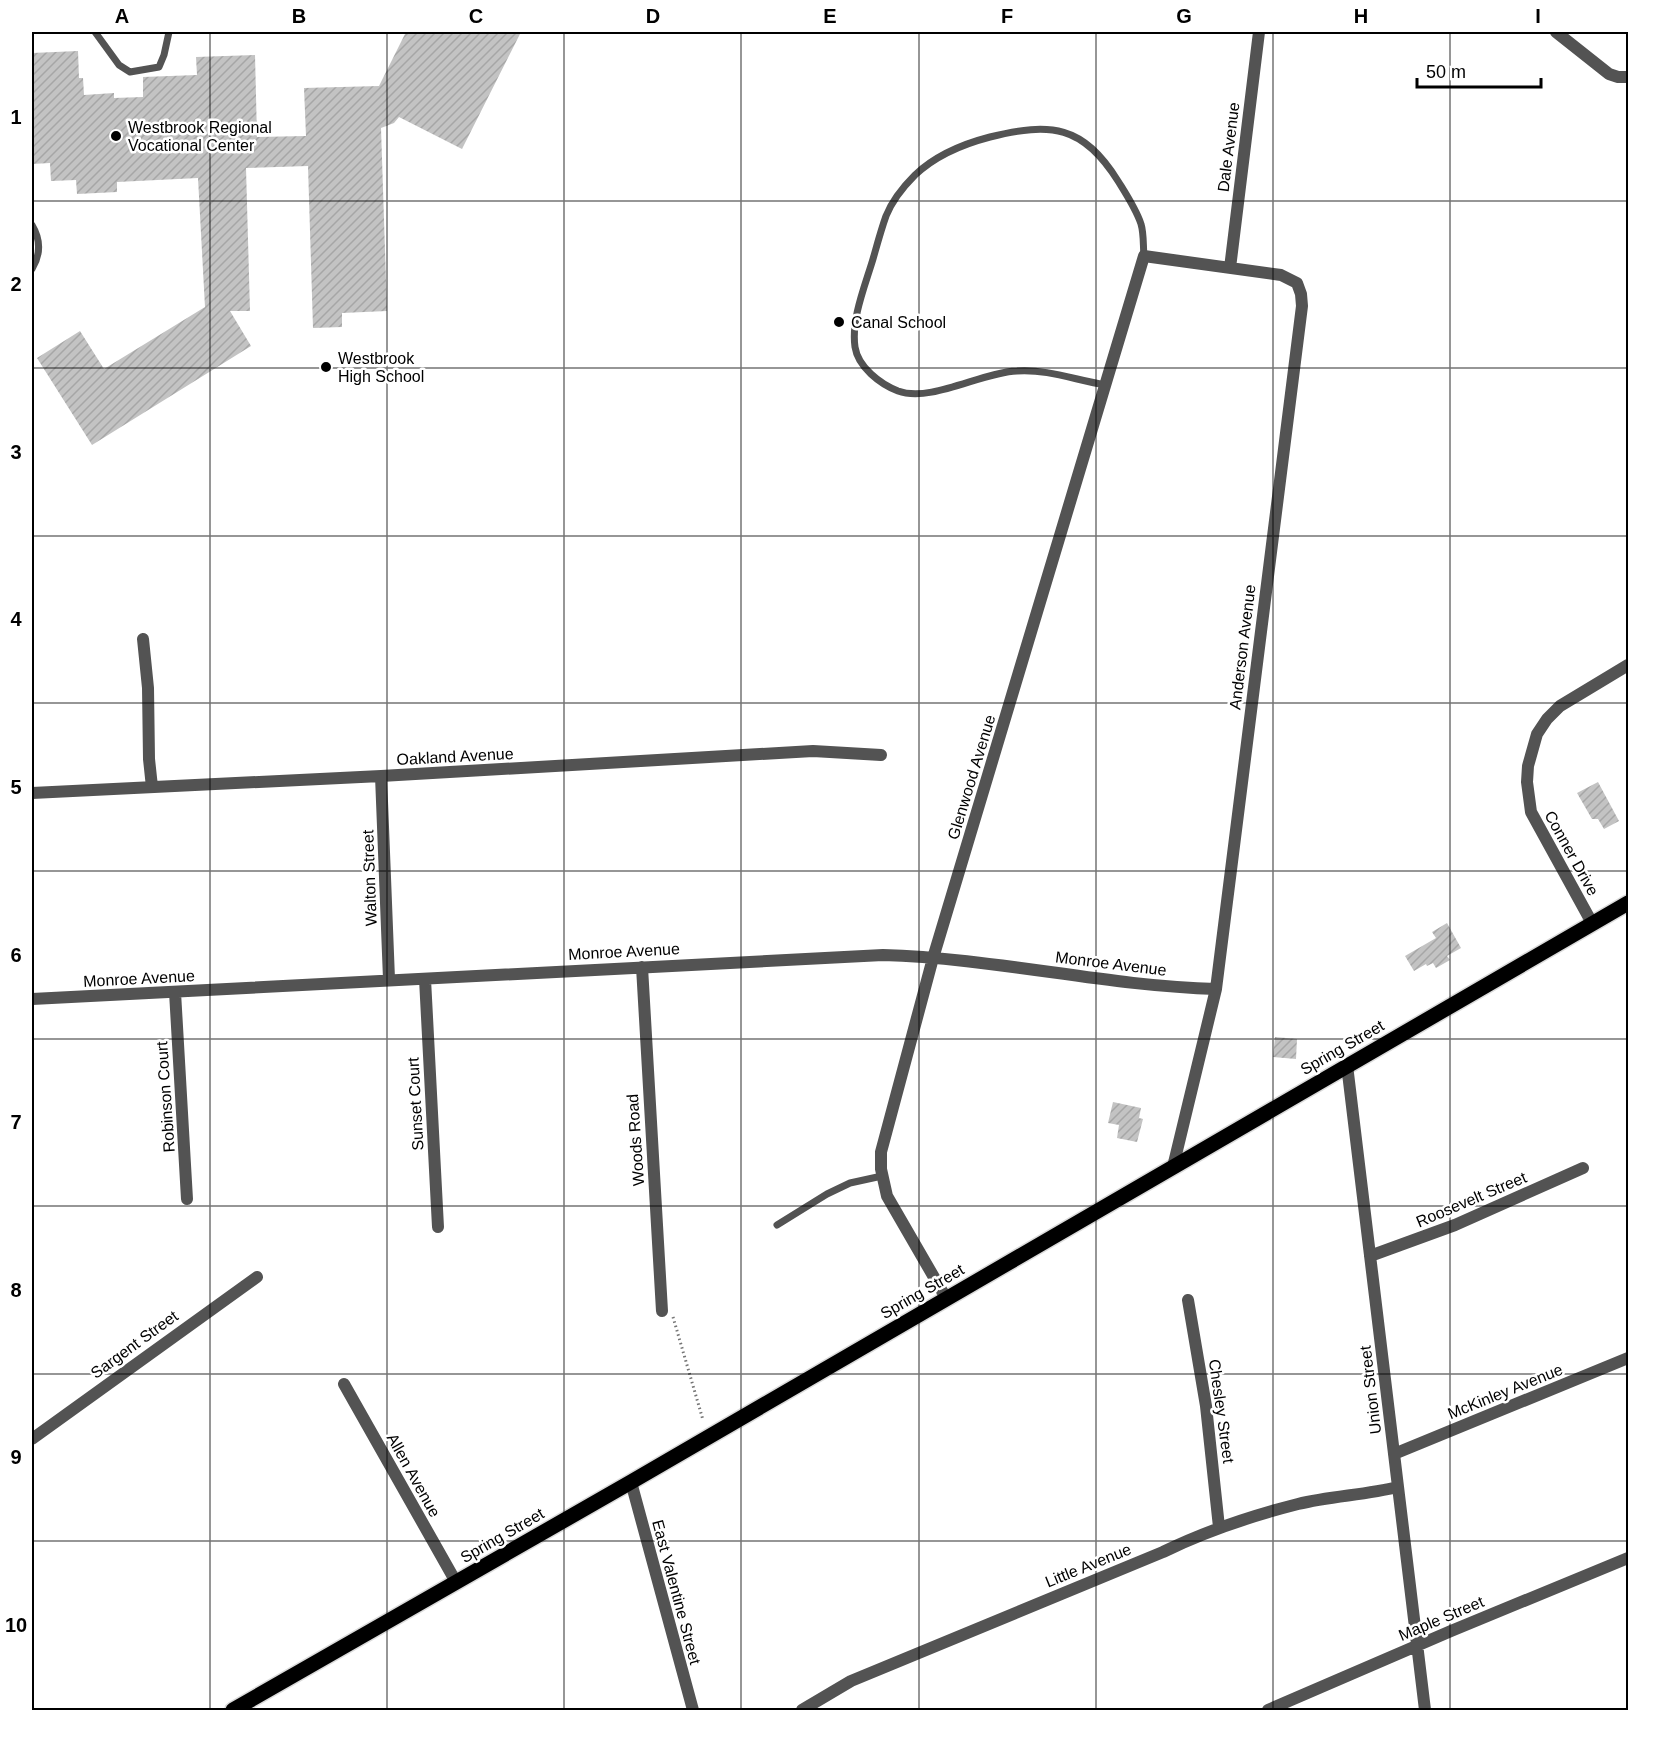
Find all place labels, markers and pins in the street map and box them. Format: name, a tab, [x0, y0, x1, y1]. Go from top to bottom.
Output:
place label: Westbrook Regional Vocational Center	[128, 119, 272, 154]
marker: Westbrook Regional Vocational Center	[109, 129, 123, 143]
place label: Canal School	[851, 314, 946, 331]
marker: Canal School	[832, 315, 846, 329]
place label: Westbrook High School	[338, 350, 424, 385]
marker: Westbrook High School	[319, 360, 333, 374]

